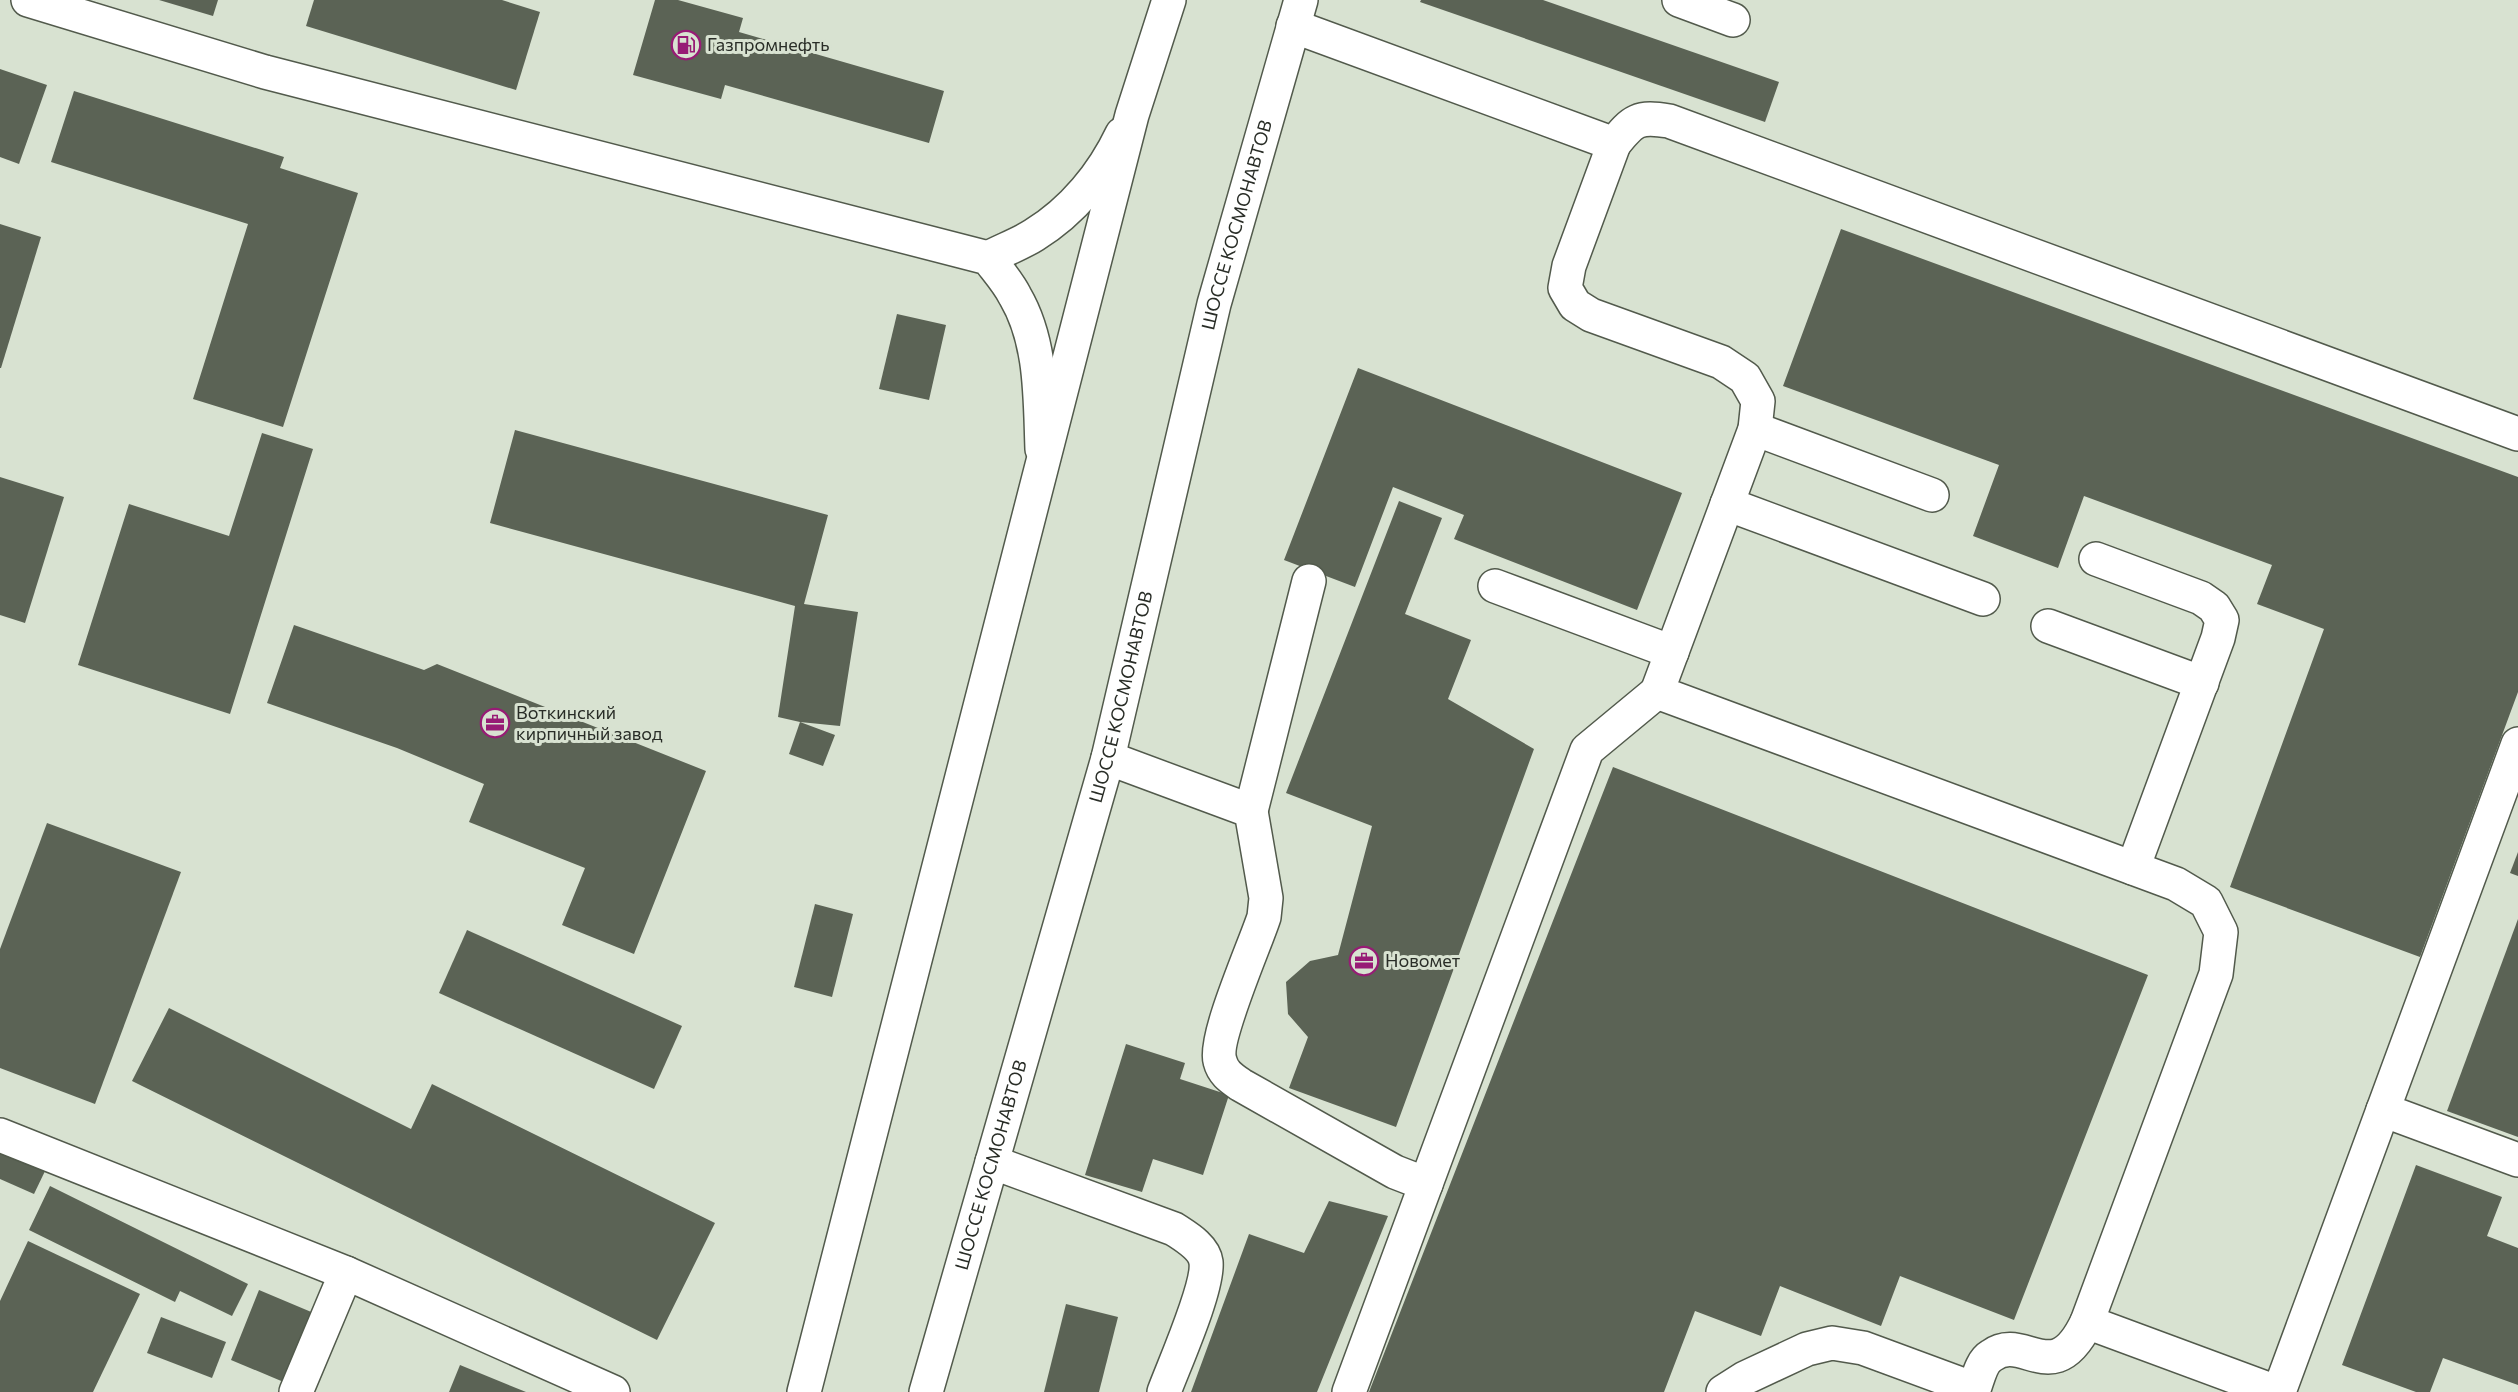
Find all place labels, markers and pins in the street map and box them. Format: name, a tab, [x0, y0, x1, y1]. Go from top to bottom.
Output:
fuel station icon: Газпромнефть	[670, 29, 702, 61]
place label: Газпромнефть	[707, 33, 829, 55]
place label: Воткинский кирпичный завод	[516, 701, 663, 744]
office icon: Воткинский кирпичный завод	[479, 707, 511, 739]
office icon: Новомет	[1348, 945, 1380, 977]
place label: Новомет	[1385, 949, 1461, 971]

